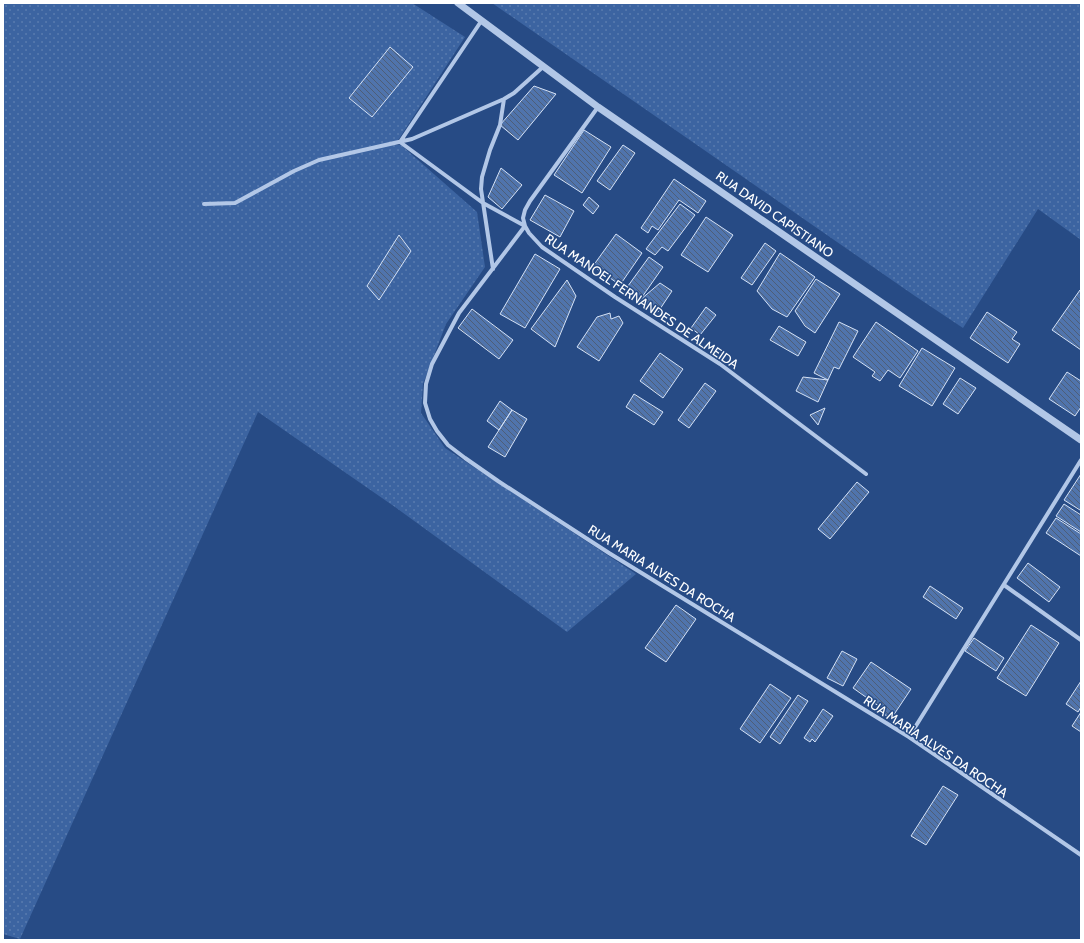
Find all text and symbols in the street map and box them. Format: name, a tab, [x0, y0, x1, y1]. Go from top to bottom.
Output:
street label: RUA DAVID CAPISTIANO	[713, 167, 837, 261]
street label: RUA MANOEL FERNANDES DE ALMEIDA	[542, 230, 742, 372]
street label: RUA MARIA ALVES DA ROCHA	[585, 521, 739, 625]
street label: RUA MARIA ALVES DA ROCHA	[861, 692, 1011, 800]

